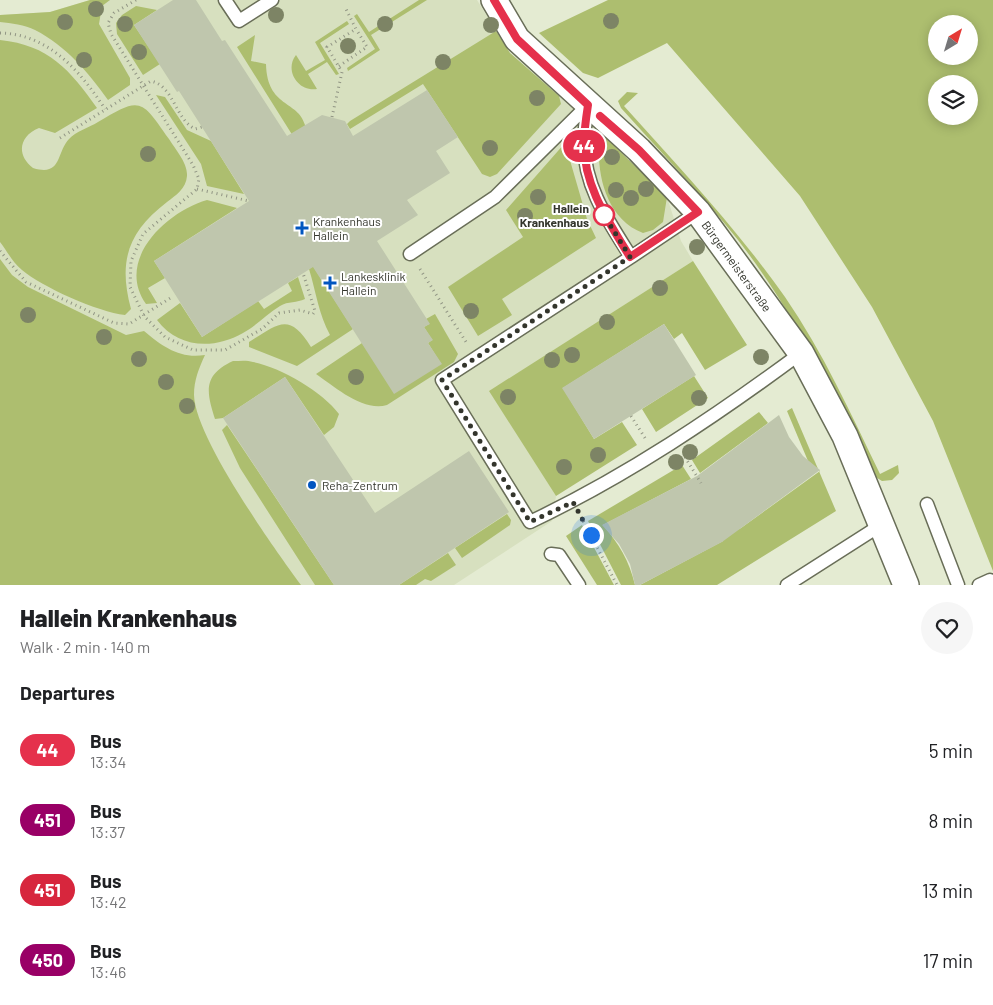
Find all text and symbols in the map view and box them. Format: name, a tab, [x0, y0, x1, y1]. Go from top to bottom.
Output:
north arrow	[928, 15, 978, 65]
map controls	[928, 15, 978, 125]
button: layers	[928, 75, 978, 125]
line badge: 44	[562, 130, 606, 162]
text: 44	[573, 135, 595, 157]
place label: Hallein Krankenhaus	[520, 201, 589, 229]
marker: Hallein Krankenhaus	[593, 204, 615, 226]
place label: Krankenhaus Hallein	[313, 214, 381, 242]
street label: Bürgermeisterstraße	[699, 218, 775, 314]
marker: Krankenhaus Hallein	[295, 221, 309, 235]
place label: Lankesklinik Hallein	[341, 269, 406, 297]
marker: Lankesklinik Hallein	[323, 276, 337, 290]
place label: Reha-Zentrum	[322, 478, 398, 492]
marker: Reha-Zentrum	[306, 479, 318, 491]
your location	[579, 523, 604, 548]
button: heart	[921, 602, 973, 654]
text: Hallein Krankenhaus	[20, 603, 237, 632]
text: Walk · 2 min · 140 m	[20, 637, 150, 656]
text: Departures	[20, 681, 115, 704]
text: Bus	[90, 729, 122, 752]
text: 44	[37, 739, 58, 761]
text: 5 min	[929, 739, 973, 762]
text: 13:34	[90, 752, 126, 771]
text: Bus	[90, 799, 122, 822]
text: 451	[34, 809, 61, 831]
text: 8 min	[929, 809, 973, 832]
text: 13:37	[90, 822, 125, 841]
text: Bus	[90, 869, 122, 892]
text: 451	[34, 879, 61, 901]
text: 13 min	[922, 879, 973, 902]
text: 13:42	[90, 892, 127, 911]
text: Bus	[90, 939, 122, 962]
text: 450	[32, 949, 63, 971]
text: 17 min	[923, 949, 973, 972]
text: 13:46	[90, 962, 126, 981]

